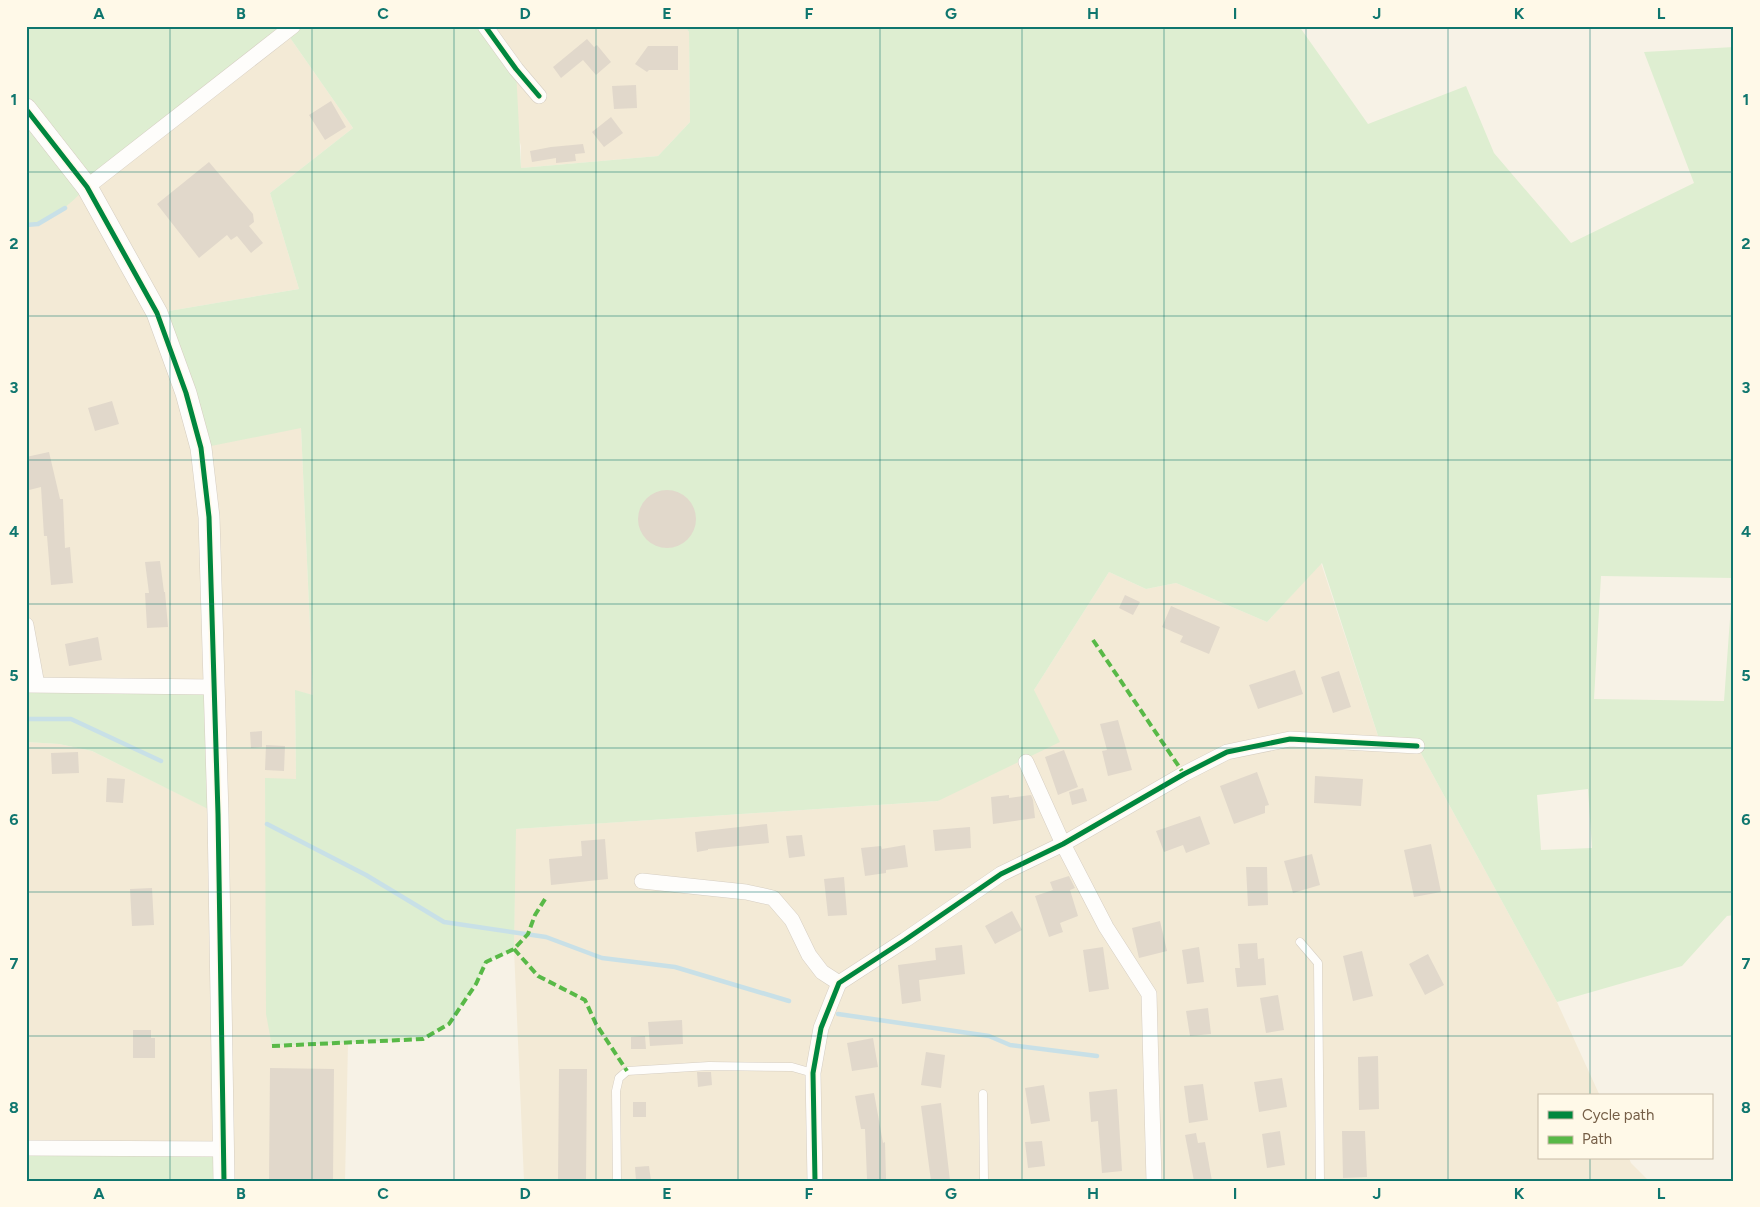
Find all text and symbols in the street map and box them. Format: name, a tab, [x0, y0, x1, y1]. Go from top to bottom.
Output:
text: A	[93, 4, 105, 23]
text: B	[236, 4, 246, 23]
text: C	[377, 4, 389, 23]
text: D	[519, 4, 531, 23]
text: E	[662, 4, 672, 23]
text: F	[805, 4, 814, 23]
text: G	[945, 4, 957, 23]
text: H	[1087, 4, 1099, 23]
text: I	[1233, 4, 1237, 23]
text: J	[1373, 4, 1381, 23]
text: K	[1514, 4, 1525, 23]
text: L	[1657, 4, 1666, 23]
text: 1	[11, 90, 17, 109]
text: 1	[1743, 90, 1749, 109]
text: 2	[9, 234, 19, 253]
text: 2	[1741, 234, 1751, 253]
text: 3	[10, 378, 19, 397]
text: 3	[1742, 378, 1751, 397]
text: 4	[9, 522, 19, 541]
text: 4	[1741, 522, 1751, 541]
text: 5	[9, 666, 19, 685]
text: 5	[1741, 666, 1751, 685]
text: 6	[9, 810, 19, 829]
text: 6	[1741, 810, 1751, 829]
text: 7	[10, 954, 19, 973]
text: 7	[1742, 954, 1751, 973]
legend	[1538, 1094, 1712, 1160]
text: 8	[9, 1098, 19, 1117]
text: 8	[1741, 1098, 1751, 1117]
text: Cycle path	[1582, 1106, 1654, 1124]
text: Path	[1582, 1130, 1612, 1148]
text: A	[93, 1184, 105, 1203]
text: B	[236, 1184, 246, 1203]
text: C	[377, 1184, 389, 1203]
text: D	[519, 1184, 531, 1203]
text: E	[662, 1184, 672, 1203]
text: F	[805, 1184, 814, 1203]
text: G	[945, 1184, 957, 1203]
text: H	[1087, 1184, 1099, 1203]
text: I	[1233, 1184, 1237, 1203]
text: J	[1373, 1184, 1381, 1203]
text: K	[1514, 1184, 1525, 1203]
text: L	[1657, 1184, 1666, 1203]

